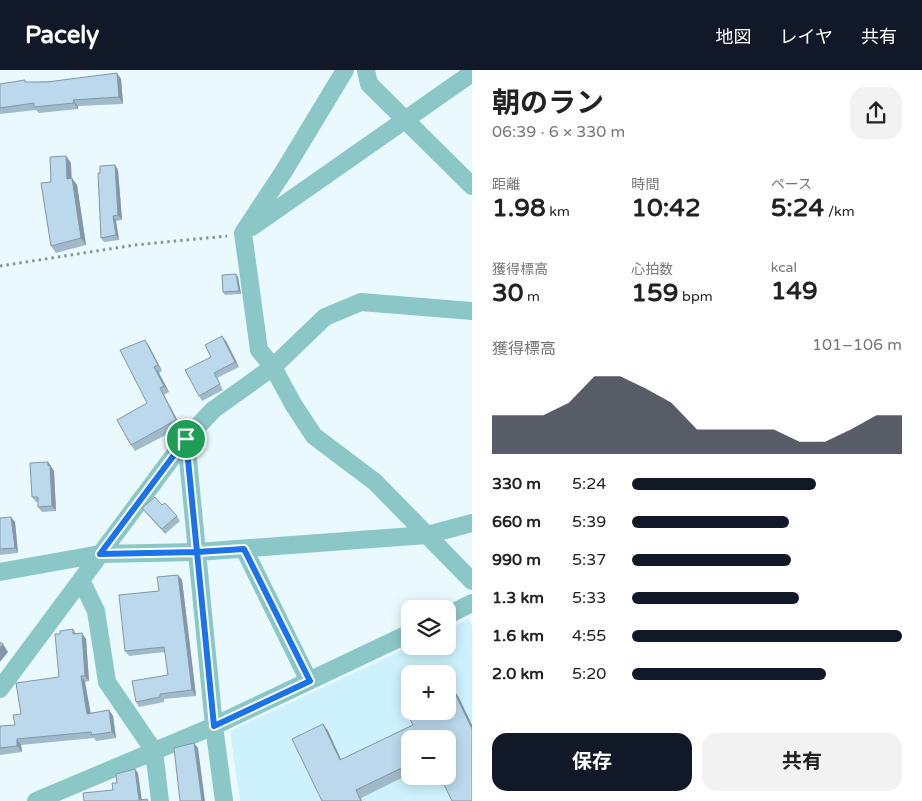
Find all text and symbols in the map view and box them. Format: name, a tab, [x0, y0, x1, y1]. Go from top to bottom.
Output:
text: Pacely	[25, 21, 99, 50]
text: 地図	[716, 26, 752, 48]
text: レイヤ	[780, 26, 833, 48]
text: 共有	[861, 26, 897, 48]
text: 朝のラン	[492, 86, 604, 120]
button: share	[850, 87, 902, 139]
text: 06:39 · 6 × 330 m	[492, 122, 625, 142]
text: 距離	[492, 176, 520, 193]
text: 時間	[631, 176, 659, 193]
text: ペース	[771, 176, 812, 193]
text: 1.98	[492, 193, 546, 223]
text: 10:42	[631, 193, 701, 223]
text: 5:24	[771, 193, 824, 223]
text: km	[546, 203, 570, 220]
text: /km	[824, 203, 855, 220]
text: kcal	[771, 259, 797, 276]
text: 獲得標高	[492, 261, 548, 278]
text: 心拍数	[631, 261, 673, 278]
text: 149	[771, 276, 818, 306]
text: 30	[492, 278, 523, 308]
text: 159	[631, 278, 678, 308]
text: m	[523, 288, 540, 305]
text: bpm	[678, 288, 713, 305]
text: 101–106 m	[812, 335, 902, 355]
text: 獲得標高	[492, 339, 556, 359]
pin	[165, 418, 207, 460]
icon: arrive	[172, 425, 200, 453]
text: 330 m	[492, 474, 541, 494]
text: 5:24	[572, 474, 606, 494]
text: 660 m	[492, 512, 541, 532]
text: 5:39	[572, 512, 606, 532]
text: 990 m	[492, 550, 541, 570]
text: 5:37	[572, 550, 606, 570]
text: 1.3 km	[492, 588, 544, 608]
text: 5:33	[572, 588, 606, 608]
map controls	[401, 600, 456, 785]
button: layers	[401, 600, 456, 655]
text: 1.6 km	[492, 626, 544, 646]
text: 4:55	[572, 626, 606, 646]
text: 2.0 km	[492, 664, 544, 684]
text: 5:20	[572, 664, 606, 684]
button: +	[401, 665, 456, 720]
button: −	[401, 730, 456, 785]
button: 保存	[492, 733, 692, 791]
button: 共有	[702, 733, 902, 791]

